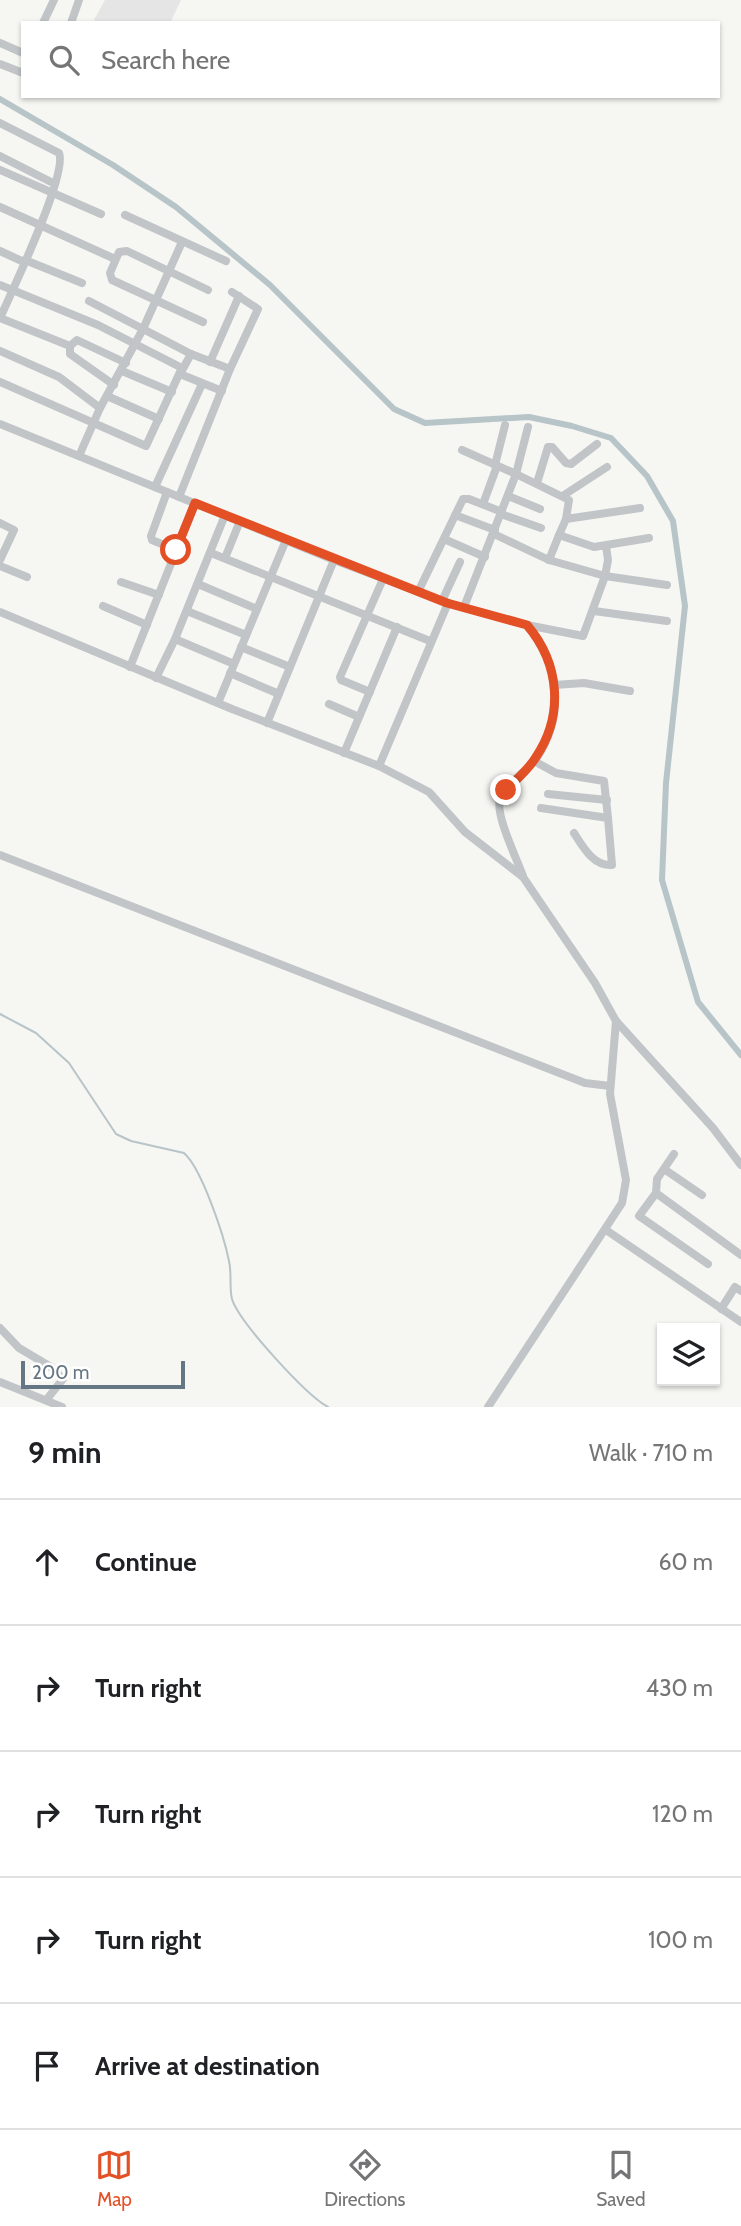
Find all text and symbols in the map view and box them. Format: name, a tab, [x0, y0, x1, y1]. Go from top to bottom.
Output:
search box	[21, 21, 720, 98]
icon: search	[45, 41, 83, 79]
text: Search here	[101, 44, 230, 76]
route start	[160, 534, 191, 565]
route end	[490, 774, 521, 805]
map controls	[657, 1323, 720, 1386]
button: layers	[657, 1323, 720, 1386]
scale bar	[21, 1358, 186, 1390]
text: 200 m	[32, 1361, 89, 1384]
text: 9 min	[28, 1434, 101, 1471]
text: Walk · 710 m	[589, 1439, 713, 1467]
icon: ahead	[28, 1543, 66, 1581]
text: Continue	[95, 1546, 197, 1578]
text: 60 m	[659, 1548, 713, 1576]
icon: right	[28, 1669, 66, 1707]
text: Turn right	[95, 1672, 201, 1704]
text: 430 m	[646, 1674, 713, 1702]
icon: right	[28, 1795, 66, 1833]
text: Turn right	[95, 1798, 201, 1830]
text: 120 m	[652, 1800, 713, 1828]
icon: right	[28, 1921, 66, 1959]
text: Turn right	[95, 1924, 201, 1956]
text: 100 m	[648, 1926, 713, 1954]
icon: arrive	[28, 2047, 66, 2085]
text: Arrive at destination	[95, 2050, 320, 2082]
tab: Map	[95, 2146, 133, 2211]
tab: Directions	[324, 2146, 405, 2211]
tab: Saved	[596, 2146, 646, 2211]

